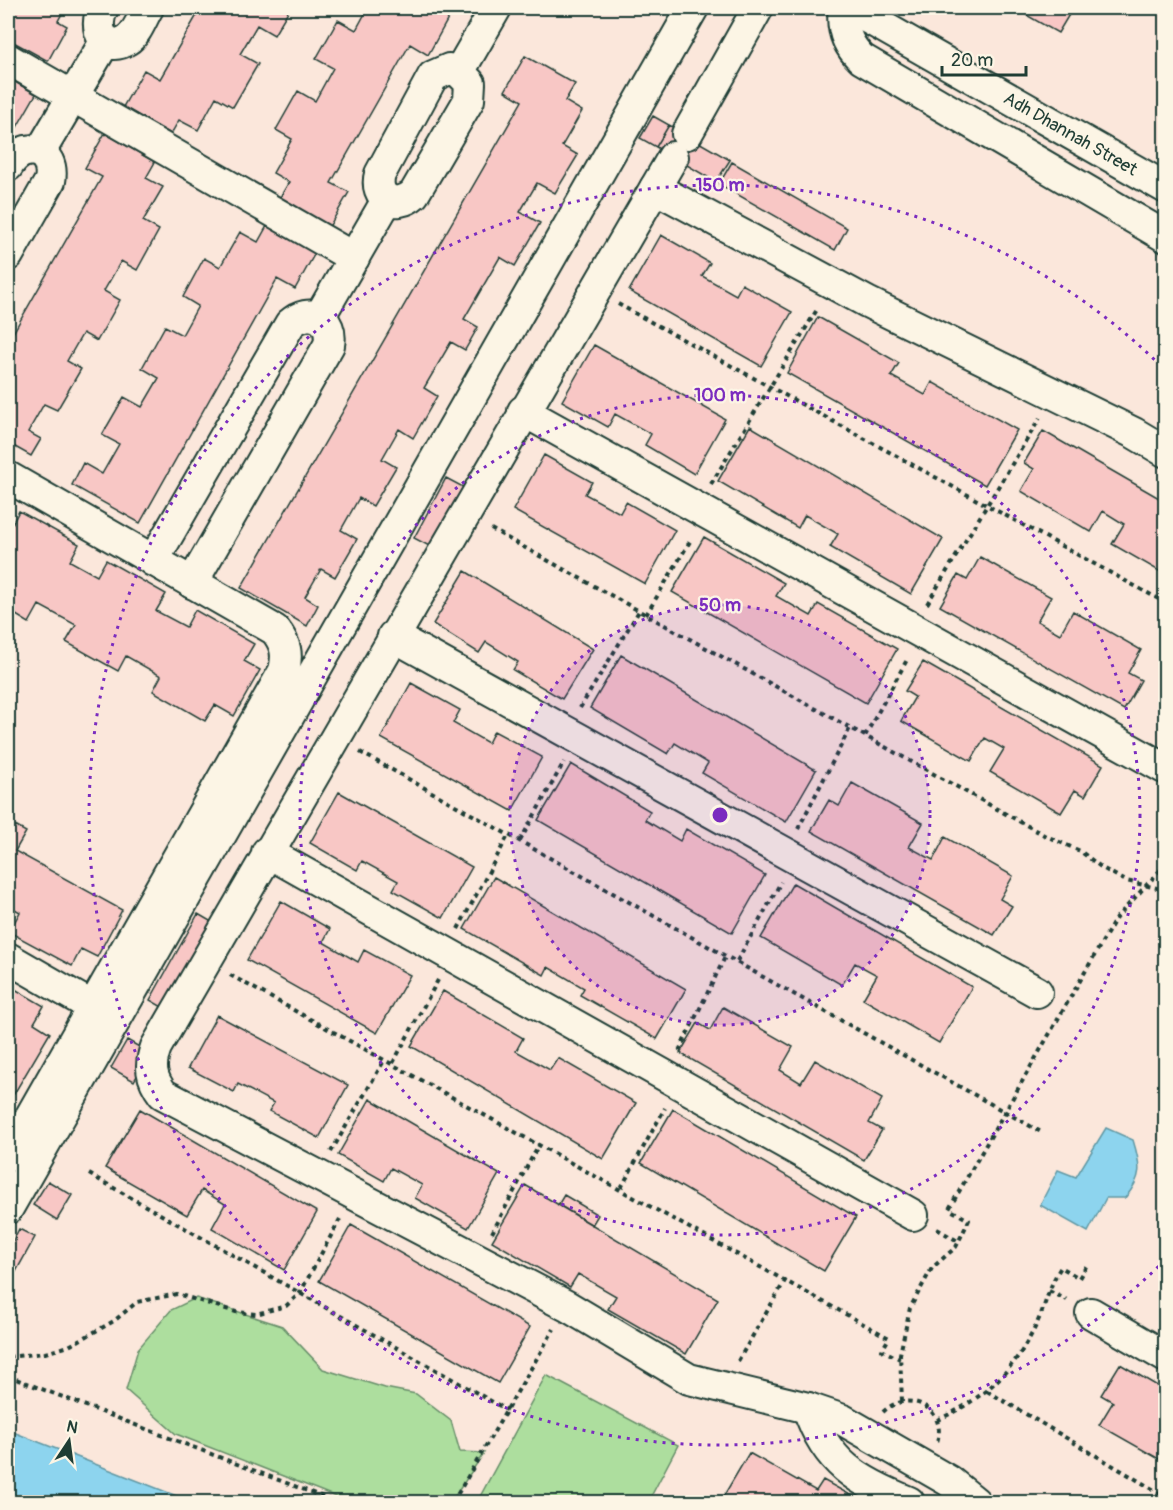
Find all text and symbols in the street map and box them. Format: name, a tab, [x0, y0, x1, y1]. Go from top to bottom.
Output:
scale bar	[942, 39, 1026, 77]
text: 20 m	[951, 49, 993, 72]
street label: Adh Dhannah Street	[999, 87, 1142, 182]
text: 150 m	[696, 174, 745, 197]
text: 100 m	[694, 384, 746, 407]
text: 50 m	[699, 594, 741, 617]
centre of rings	[710, 805, 730, 825]
north arrow	[39, 1411, 99, 1471]
text: N	[65, 1416, 80, 1438]

